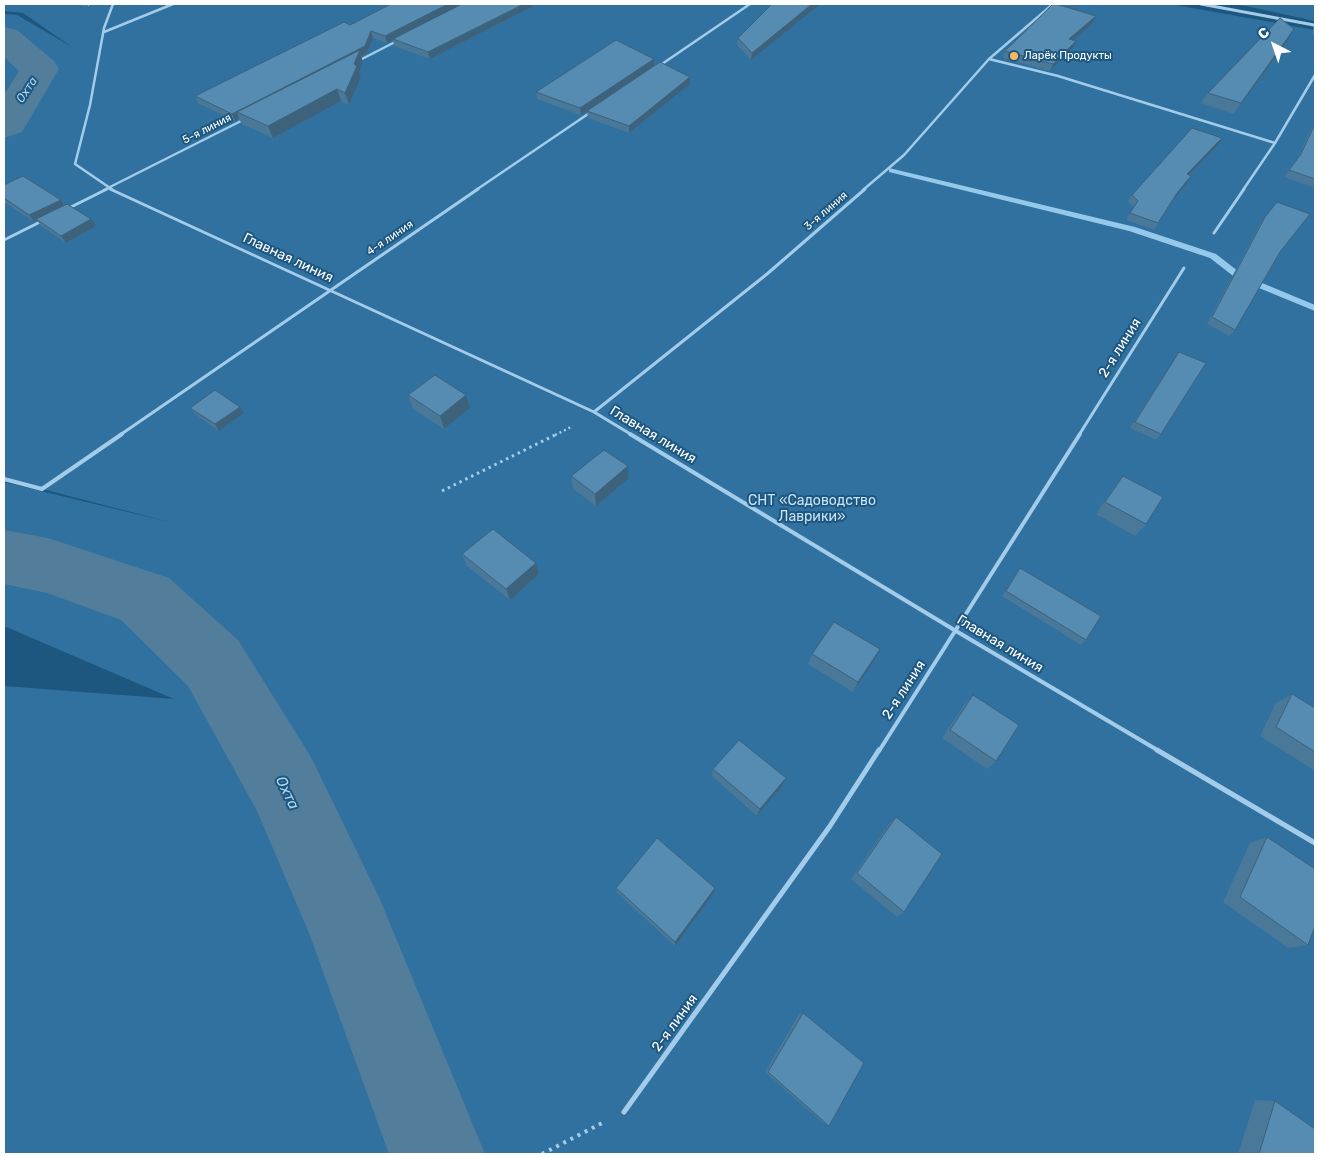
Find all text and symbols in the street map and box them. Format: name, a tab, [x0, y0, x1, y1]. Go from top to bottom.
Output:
north arrow	[1249, 20, 1299, 70]
text: С	[1255, 24, 1273, 43]
place label: Ларёк Продукты	[1024, 49, 1112, 63]
marker: Ларёк Продукты	[1008, 50, 1020, 62]
water label: Охта	[13, 74, 41, 106]
street label: 5-я линия	[180, 111, 234, 147]
street label: 3-я линия	[802, 189, 850, 233]
street label: 4-я линия	[364, 218, 416, 258]
street label: Главная линия	[240, 230, 336, 286]
street label: 2-я линия	[1095, 315, 1145, 381]
street label: Главная линия	[607, 403, 699, 467]
park label: СНТ «Садоводство Лаврики»	[748, 493, 876, 526]
street label: Главная линия	[954, 612, 1046, 676]
street label: 2-я линия	[879, 657, 929, 723]
water label: Охта	[271, 773, 303, 813]
street label: 2-я линия	[648, 991, 702, 1055]

